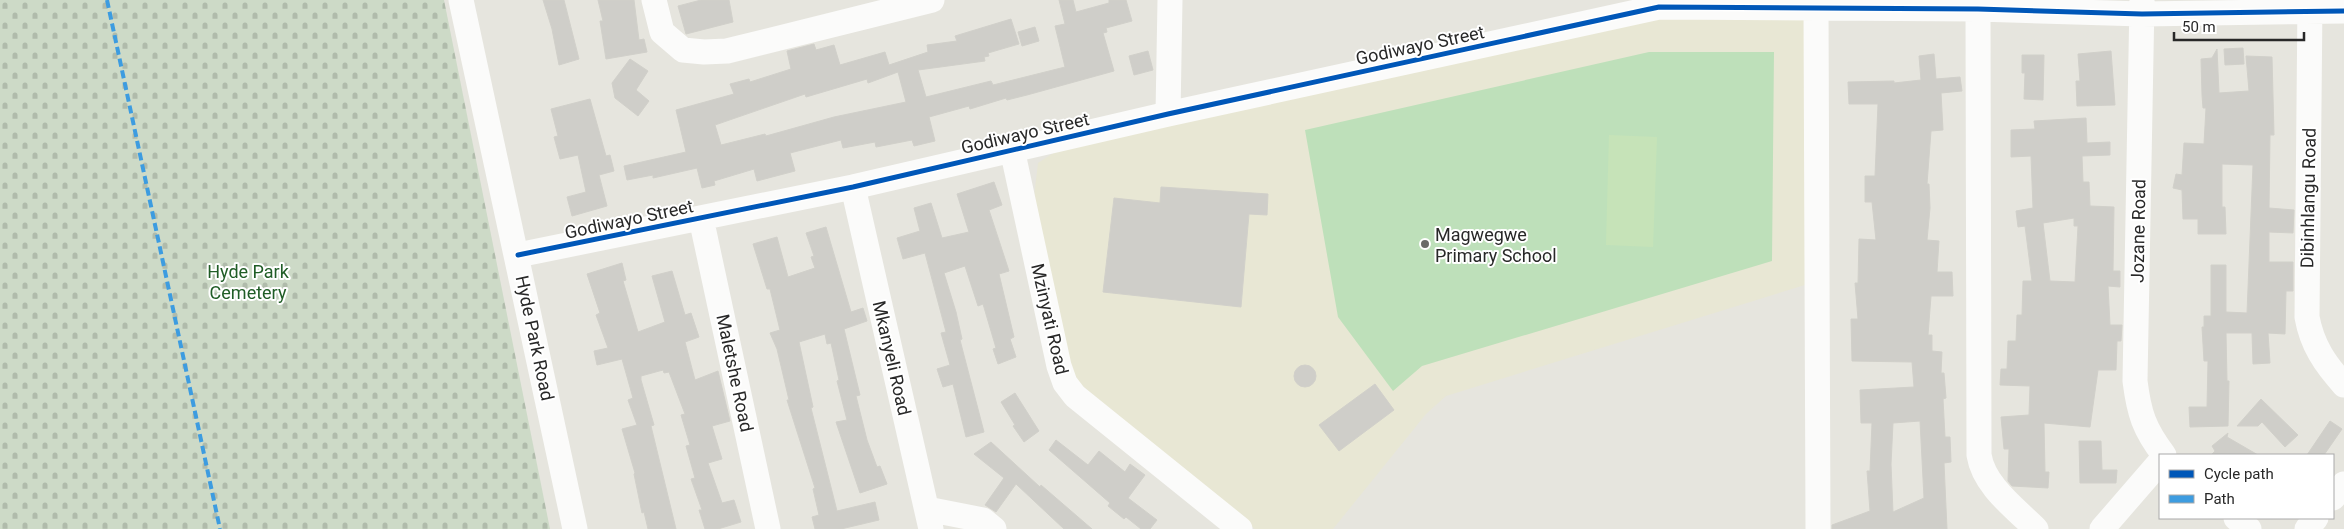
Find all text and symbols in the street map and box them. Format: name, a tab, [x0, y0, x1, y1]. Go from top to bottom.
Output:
scale bar	[2174, 10, 2304, 42]
text: 50 m	[2182, 18, 2216, 36]
street label: Godiwayo Street	[1354, 21, 1486, 69]
street label: Godiwayo Street	[959, 108, 1091, 158]
street label: Dibinhlangu Road	[2296, 128, 2320, 268]
street label: Jozane Road	[2127, 179, 2149, 283]
street label: Godiwayo Street	[563, 195, 695, 243]
place label: Magwegwe Primary School	[1435, 224, 1557, 266]
marker: Magwegwe Primary School	[1419, 238, 1431, 250]
park label: Hyde Park Cemetery	[207, 261, 290, 303]
street label: Mzinyati Road	[1027, 262, 1073, 376]
street label: Hyde Park Road	[511, 273, 559, 403]
street label: Mkanyeli Road	[869, 299, 915, 417]
street label: Maletshe Road	[712, 312, 758, 434]
legend	[2159, 454, 2334, 519]
text: Cycle path	[2204, 465, 2274, 483]
text: Path	[2204, 490, 2235, 508]

